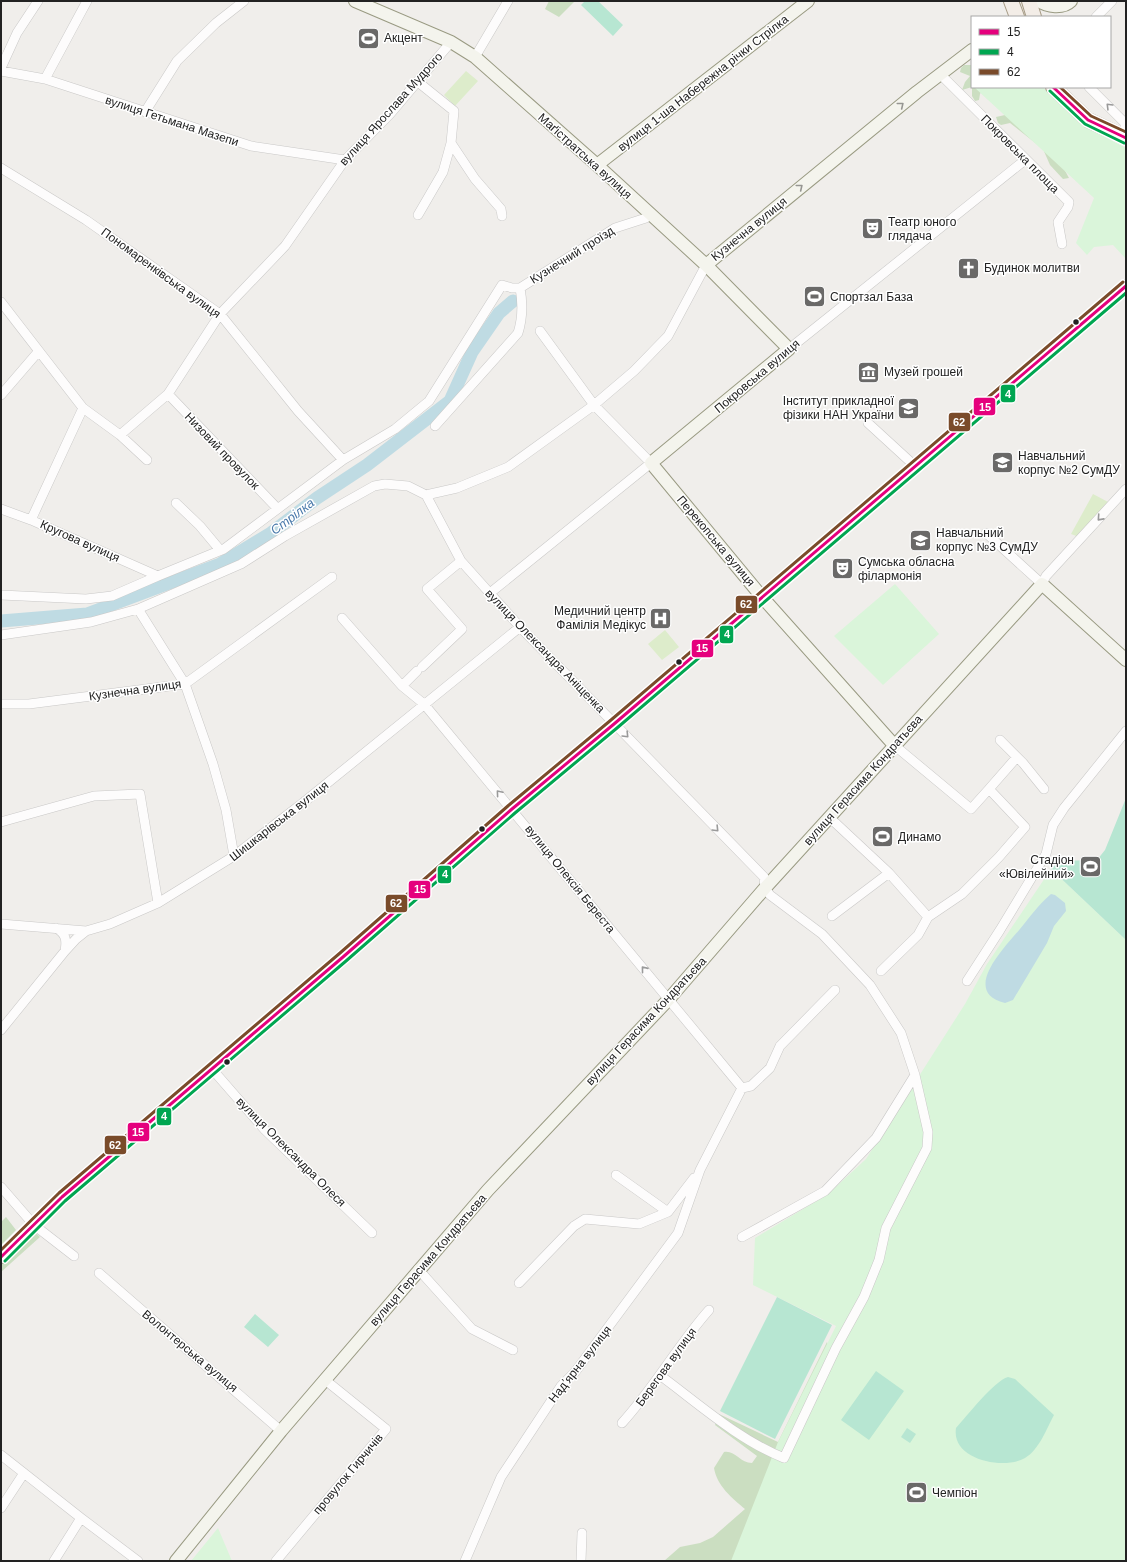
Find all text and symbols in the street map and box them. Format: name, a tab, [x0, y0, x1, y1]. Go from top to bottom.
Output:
street label: вулиця 1-ша Набережна річки Стрілка	[615, 12, 791, 154]
legend	[971, 16, 1111, 88]
sports icon: Акцент	[356, 25, 382, 51]
text: 15	[1007, 25, 1021, 39]
place label: Акцент	[384, 31, 423, 45]
text: 4	[1007, 45, 1014, 59]
street label: вулиця Ярослава Мудрого	[337, 49, 446, 168]
text: 62	[1007, 65, 1021, 79]
street label: вулиця Гетьмана Мазепи	[104, 93, 240, 149]
one-way arrow	[897, 103, 904, 110]
one-way arrow	[1106, 103, 1114, 111]
street label: Маґістратська вулиця	[535, 110, 635, 202]
street label: Покровська площа	[978, 112, 1062, 196]
one-way arrow	[796, 185, 803, 192]
street label: Кузнечна вулиця	[708, 194, 790, 264]
place label: Театр юного глядача	[888, 215, 957, 243]
theatre icon: Театр юного глядача	[859, 216, 885, 242]
street label: Кузнечний проїзд	[527, 224, 617, 286]
street label: Пономаренківська вулиця	[98, 225, 224, 321]
church icon: Будинок молитви	[955, 255, 981, 281]
place label: Будинок молитви	[984, 261, 1080, 275]
sports icon: Спортзал База	[802, 284, 828, 310]
place label: Спортзал База	[830, 290, 913, 304]
unlabelled marker	[1071, 317, 1081, 327]
street label: Покровська вулиця	[712, 336, 802, 416]
museum icon: Музей грошей	[856, 359, 882, 385]
place label: Музей грошей	[884, 365, 963, 379]
line badge: 4	[1000, 384, 1016, 403]
text: 4	[1005, 388, 1012, 400]
place label: Інститут прикладної фізики НАН України	[783, 394, 895, 422]
school or university icon: Інститут прикладної фізики НАН України	[896, 395, 922, 421]
line badge: 15	[973, 397, 996, 416]
text: 15	[979, 401, 991, 413]
street label: Низовий провулок	[182, 410, 263, 493]
line badge: 62	[948, 412, 971, 432]
text: 62	[953, 416, 965, 428]
place label: Навчальний корпус №2 СумДУ	[1018, 449, 1120, 477]
school or university icon: Навчальний корпус №2 СумДУ	[989, 450, 1015, 476]
street label: Перекопська вулиця	[674, 493, 758, 589]
water label: Стрілка	[267, 495, 317, 538]
one-way arrow	[1097, 513, 1104, 521]
street label: Кругова вулиця	[38, 517, 122, 565]
place label: Навчальний корпус №3 СумДУ	[936, 526, 1038, 554]
school or university icon: Навчальний корпус №3 СумДУ	[907, 527, 933, 553]
place label: Сумська обласна філармонія	[858, 555, 955, 583]
theatre icon: Сумська обласна філармонія	[829, 556, 855, 582]
street label: вулиця Олександра Аніщенка	[482, 586, 608, 716]
line badge: 62	[735, 595, 758, 614]
text: 62	[740, 598, 752, 610]
place label: Медичний центр Фамілія Медікус	[554, 604, 646, 632]
hospital icon: Медичний центр Фамілія Медікус	[648, 605, 674, 631]
line badge: 4	[719, 625, 734, 644]
text: 4	[724, 628, 731, 640]
line badge: 15	[691, 639, 714, 658]
text: 15	[696, 642, 708, 654]
unlabelled marker	[674, 657, 684, 667]
street label: Кузнечна вулиця	[88, 677, 182, 703]
street label: вулиця Герасима Кондратьєва	[801, 712, 925, 848]
one-way arrow	[621, 730, 629, 738]
street label: Шишкарівська вулиця	[227, 778, 331, 864]
one-way arrow	[496, 791, 503, 798]
street label: вулиця Олексія Береста	[522, 822, 618, 936]
unlabelled marker	[477, 824, 487, 834]
one-way arrow	[711, 824, 719, 832]
sports icon: Динамо	[870, 824, 896, 850]
place label: Динамо	[898, 830, 941, 844]
place label: Стадіон «Ювілейний»	[999, 853, 1074, 881]
sports icon: Стадіон «Ювілейний»	[1077, 854, 1103, 880]
line badge: 4	[437, 865, 452, 884]
text: 4	[442, 868, 449, 880]
line badge: 15	[408, 880, 431, 899]
text: 15	[414, 883, 426, 895]
line badge: 62	[385, 894, 408, 913]
text: 62	[390, 897, 402, 909]
street label: вулиця Герасима Кондратьєва	[583, 954, 709, 1088]
one-way arrow	[641, 967, 648, 974]
unlabelled marker	[222, 1057, 232, 1067]
street label: вулиця Олександра Олеся	[233, 1094, 349, 1210]
line badge: 4	[156, 1107, 172, 1126]
text: 4	[161, 1110, 168, 1122]
line badge: 15	[127, 1122, 150, 1142]
text: 15	[132, 1126, 144, 1138]
line badge: 62	[104, 1135, 127, 1155]
text: 62	[109, 1139, 121, 1151]
street label: вулиця Герасима Кондратьєва	[367, 1191, 489, 1329]
street label: Волонтерська вулиця	[139, 1307, 241, 1395]
street label: Надʼярна вулиця	[546, 1323, 614, 1405]
street label: Берегова вулиця	[633, 1325, 699, 1409]
street label: провулок Гирчичів	[310, 1431, 386, 1517]
sports icon: Чемпіон	[904, 1480, 930, 1506]
place label: Чемпіон	[932, 1486, 977, 1500]

